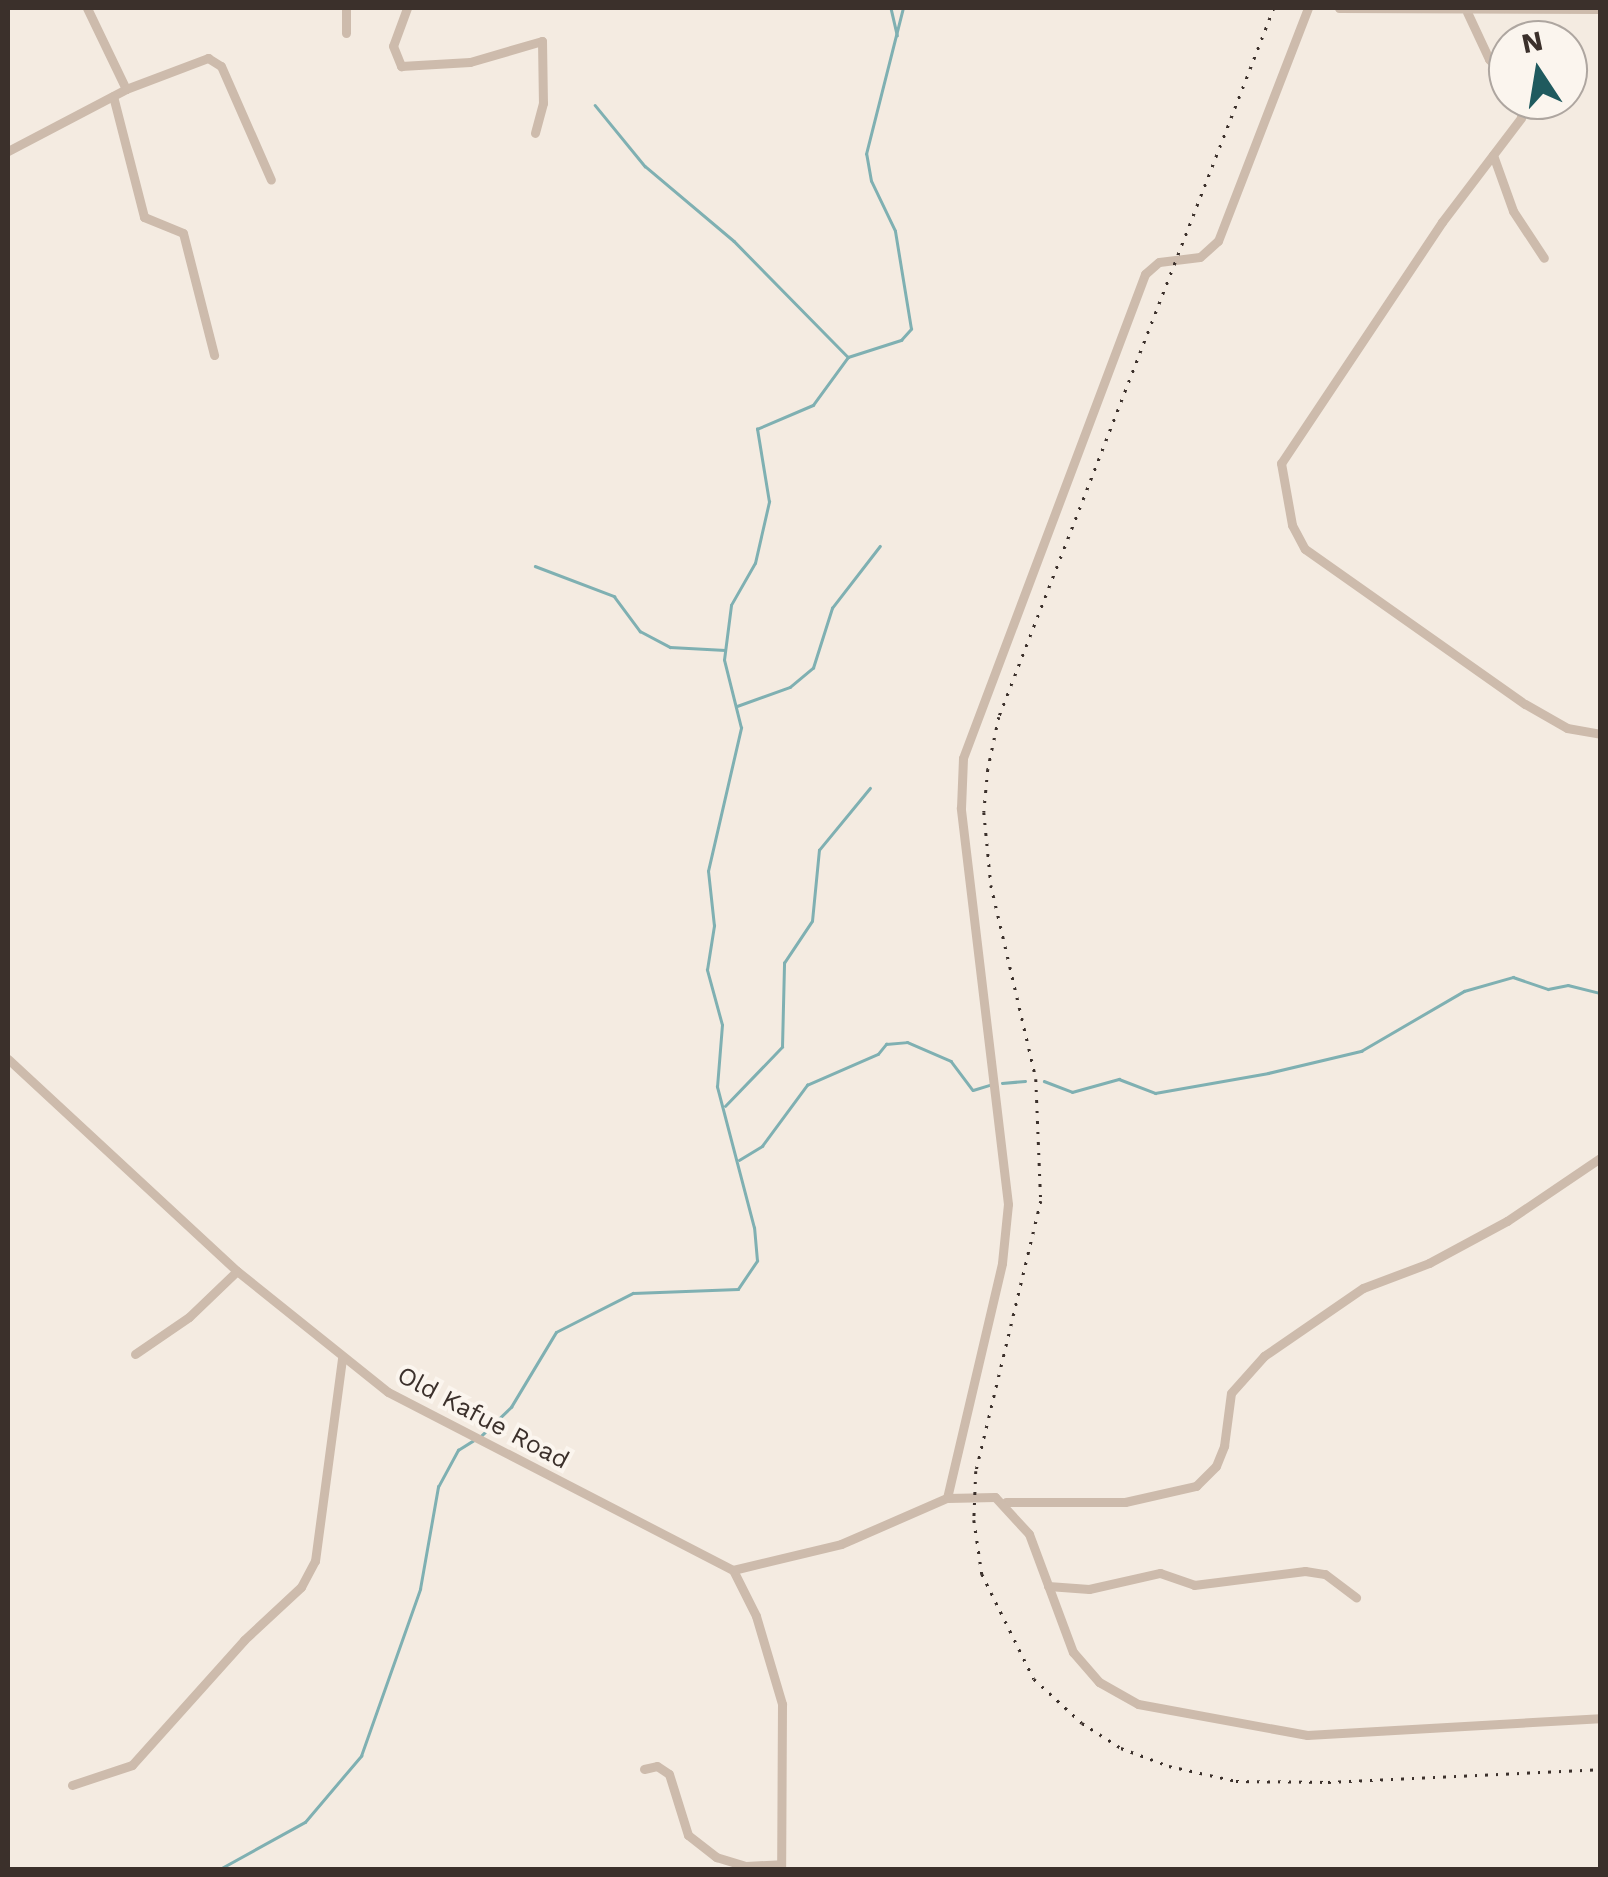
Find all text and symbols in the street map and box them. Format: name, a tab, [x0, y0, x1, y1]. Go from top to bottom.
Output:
north arrow	[1488, 20, 1588, 120]
text: N	[1518, 24, 1546, 60]
street label: Old Kafue Road	[392, 1360, 574, 1476]

